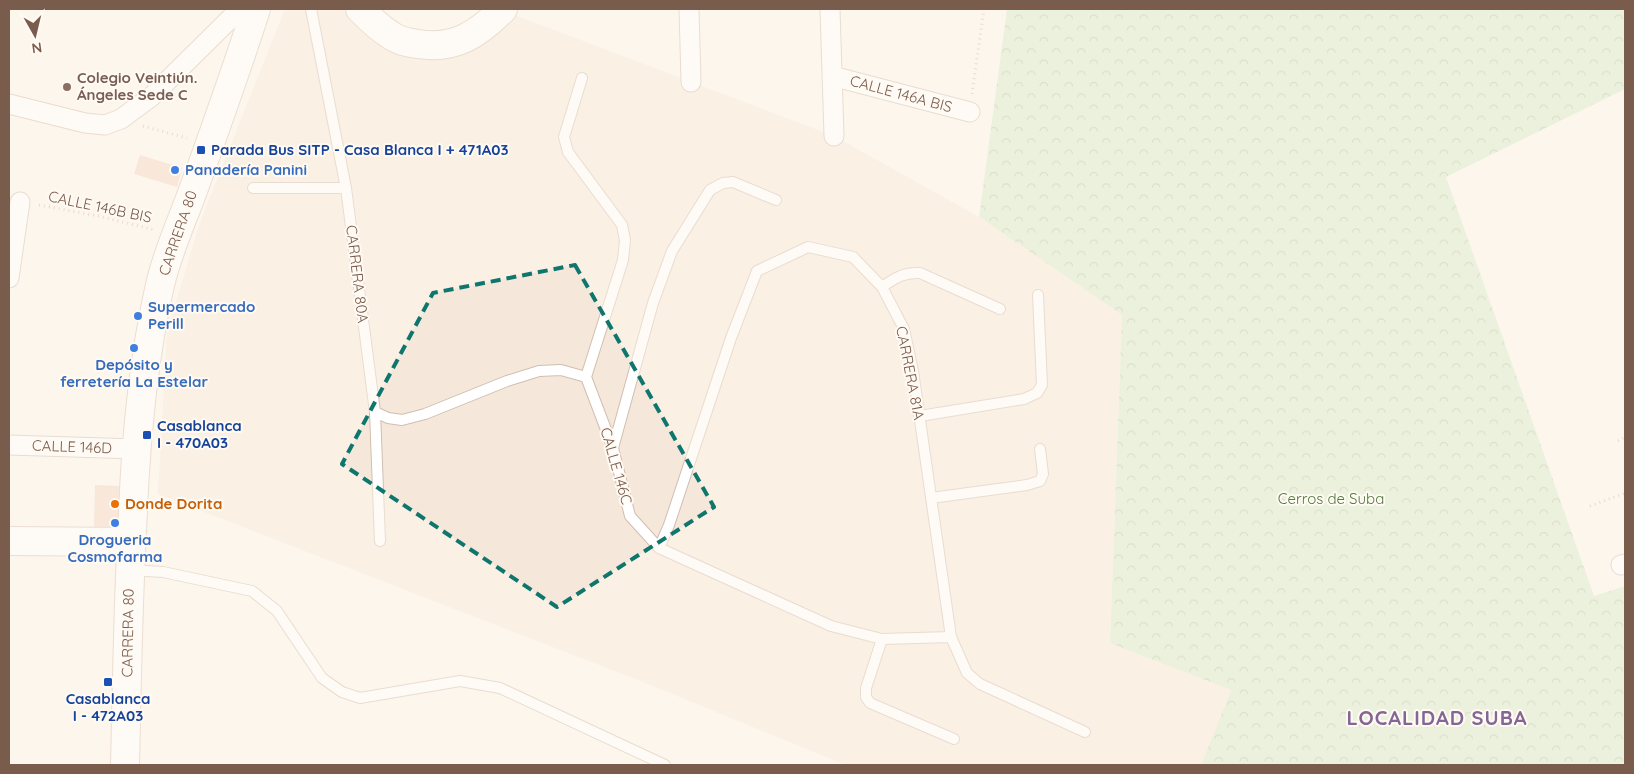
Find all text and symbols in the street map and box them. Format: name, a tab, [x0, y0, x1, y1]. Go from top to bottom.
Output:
north arrow	[10, 10, 60, 60]
text: N	[30, 38, 43, 58]
place label: Colegio Veintiún. Ángeles Sede C	[77, 68, 197, 104]
street label: CALLE 146A BIS	[848, 71, 954, 116]
marker: Colegio Veintiún. Ángeles Sede C	[61, 81, 73, 93]
place label: Parada Bus SITP - Casa Blanca I + 471A03	[211, 140, 509, 159]
marker: Parada Bus SITP - Casa Blanca I + 471A03	[195, 144, 207, 156]
place label: Panadería Panini	[185, 160, 307, 179]
marker: Panadería Panini	[169, 164, 181, 176]
street label: CALLE 146B BIS	[47, 186, 154, 227]
street label: CARRERA 80	[154, 188, 201, 278]
street label: CARRERA 80A	[342, 224, 373, 324]
place label: Supermercado Perill	[148, 297, 255, 333]
marker: Supermercado Perill	[132, 310, 144, 322]
street label: CARRERA 81A	[892, 324, 929, 422]
marker: Depósito y ferretería La Estelar	[128, 342, 140, 354]
place label: Depósito y ferretería La Estelar	[60, 355, 208, 391]
place label: Casablanca I - 470A03	[157, 416, 242, 452]
street label: CALLE 146C	[596, 425, 637, 507]
marker: Casablanca I - 470A03	[141, 429, 153, 441]
street label: CALLE 146D	[32, 436, 113, 457]
park label: Cerros de Suba	[1278, 489, 1384, 508]
place label: Donde Dorita	[125, 494, 222, 513]
marker: Donde Dorita	[109, 498, 121, 510]
marker: Drogueria Cosmofarma	[109, 517, 121, 529]
place label: Drogueria Cosmofarma	[68, 530, 162, 566]
street label: CARRERA 80	[117, 588, 138, 678]
marker: Casablanca I - 472A03	[102, 676, 114, 688]
place label: Casablanca I - 472A03	[66, 689, 150, 725]
district label: LOCALIDAD SUBA	[1346, 705, 1528, 730]

